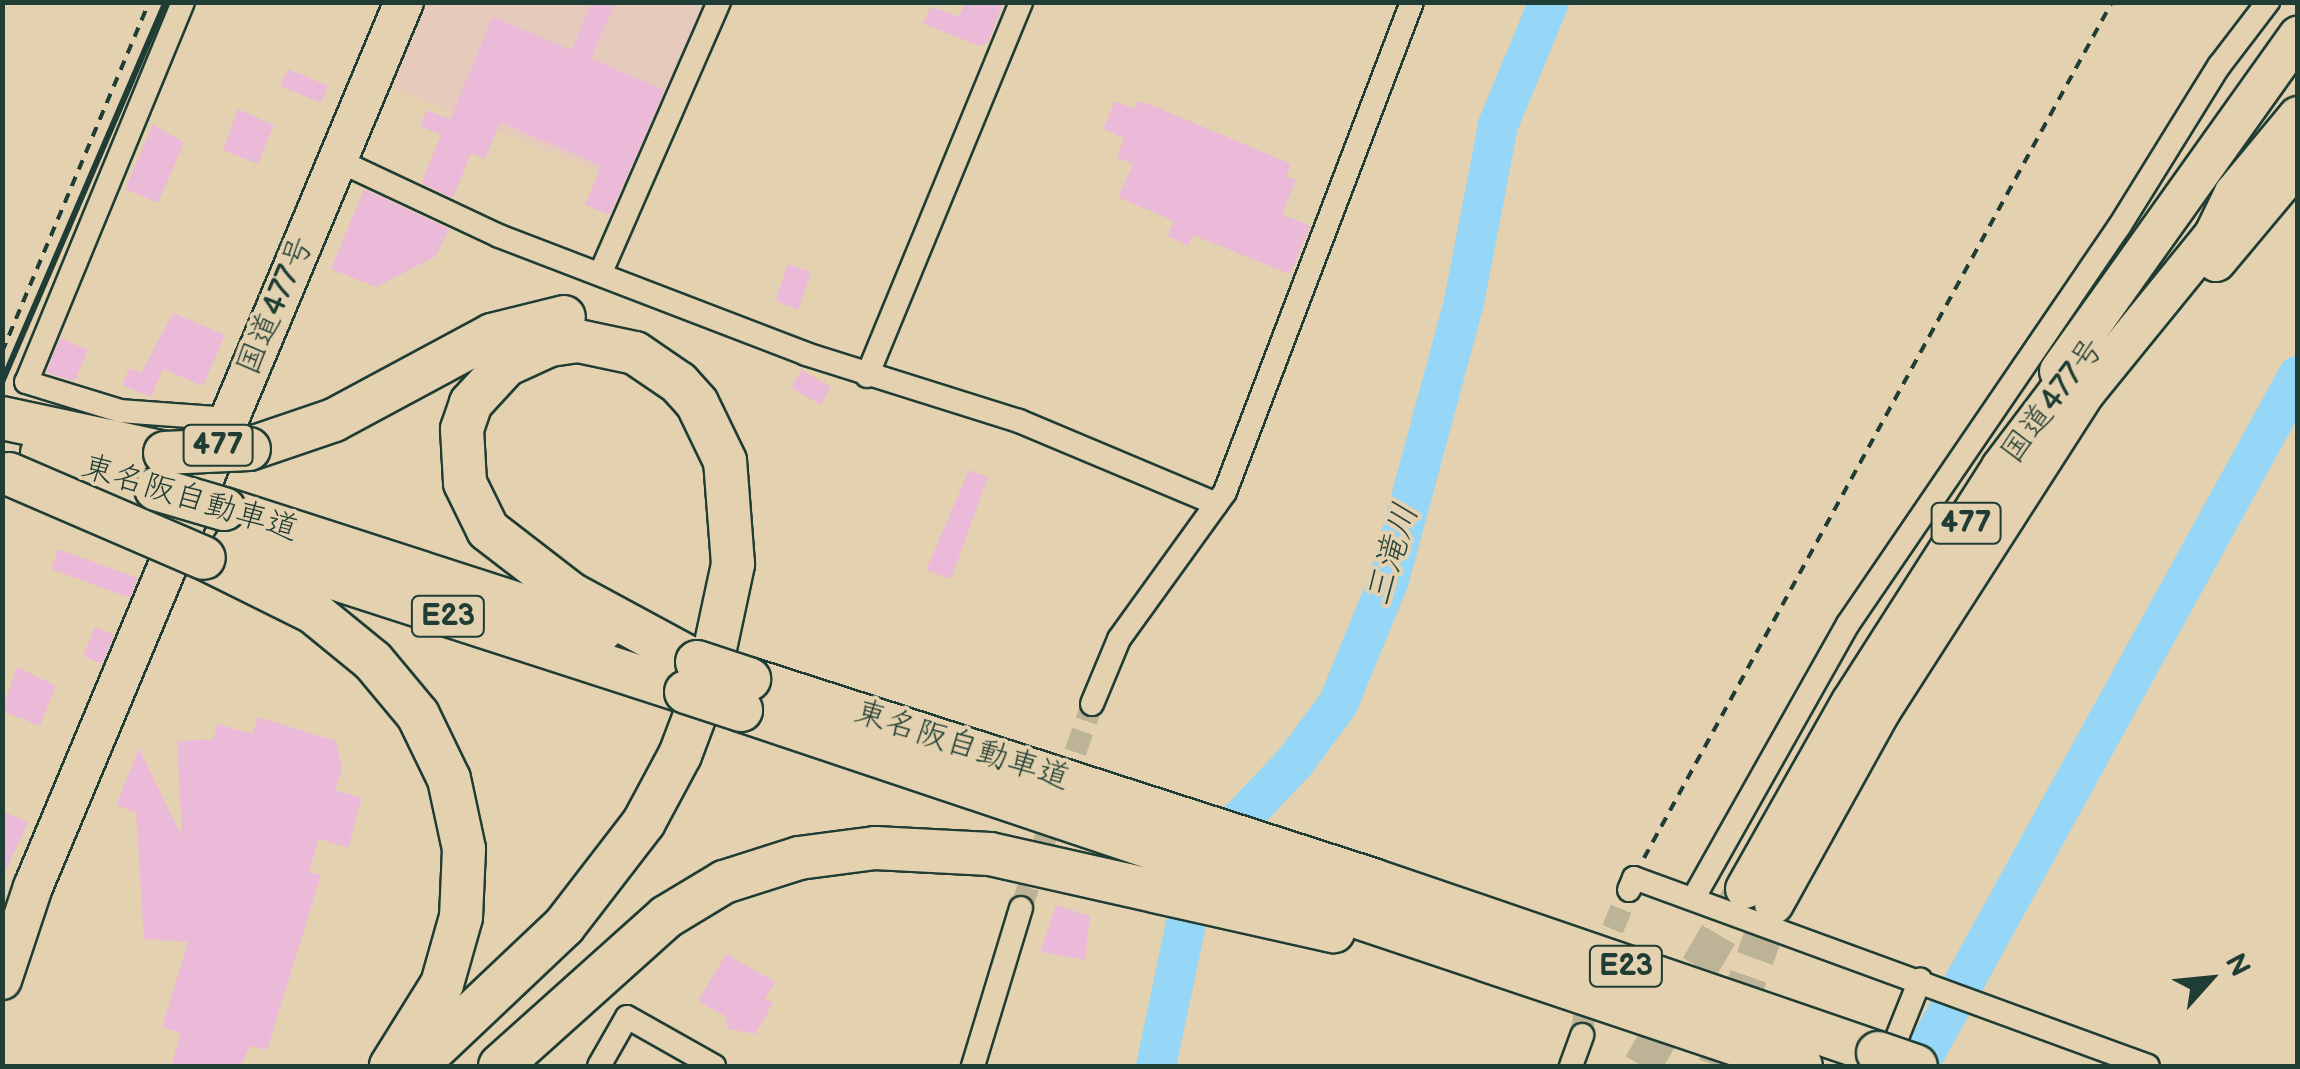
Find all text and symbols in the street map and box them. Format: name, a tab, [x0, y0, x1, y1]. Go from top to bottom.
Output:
street label: 国道477号	[230, 231, 322, 381]
street label: 国道477号	[1993, 331, 2113, 471]
road number: 477	[180, 420, 256, 470]
street label: 東名阪自動車道	[77, 448, 303, 550]
road number: 477	[1928, 498, 2004, 548]
water label: 三滝川	[1358, 499, 1428, 611]
road number: E23	[410, 591, 486, 641]
street label: 東名阪自動車道	[850, 693, 1074, 799]
north arrow	[2160, 929, 2260, 1029]
road number: E23	[1588, 941, 1664, 991]
text: N	[2218, 948, 2257, 982]

